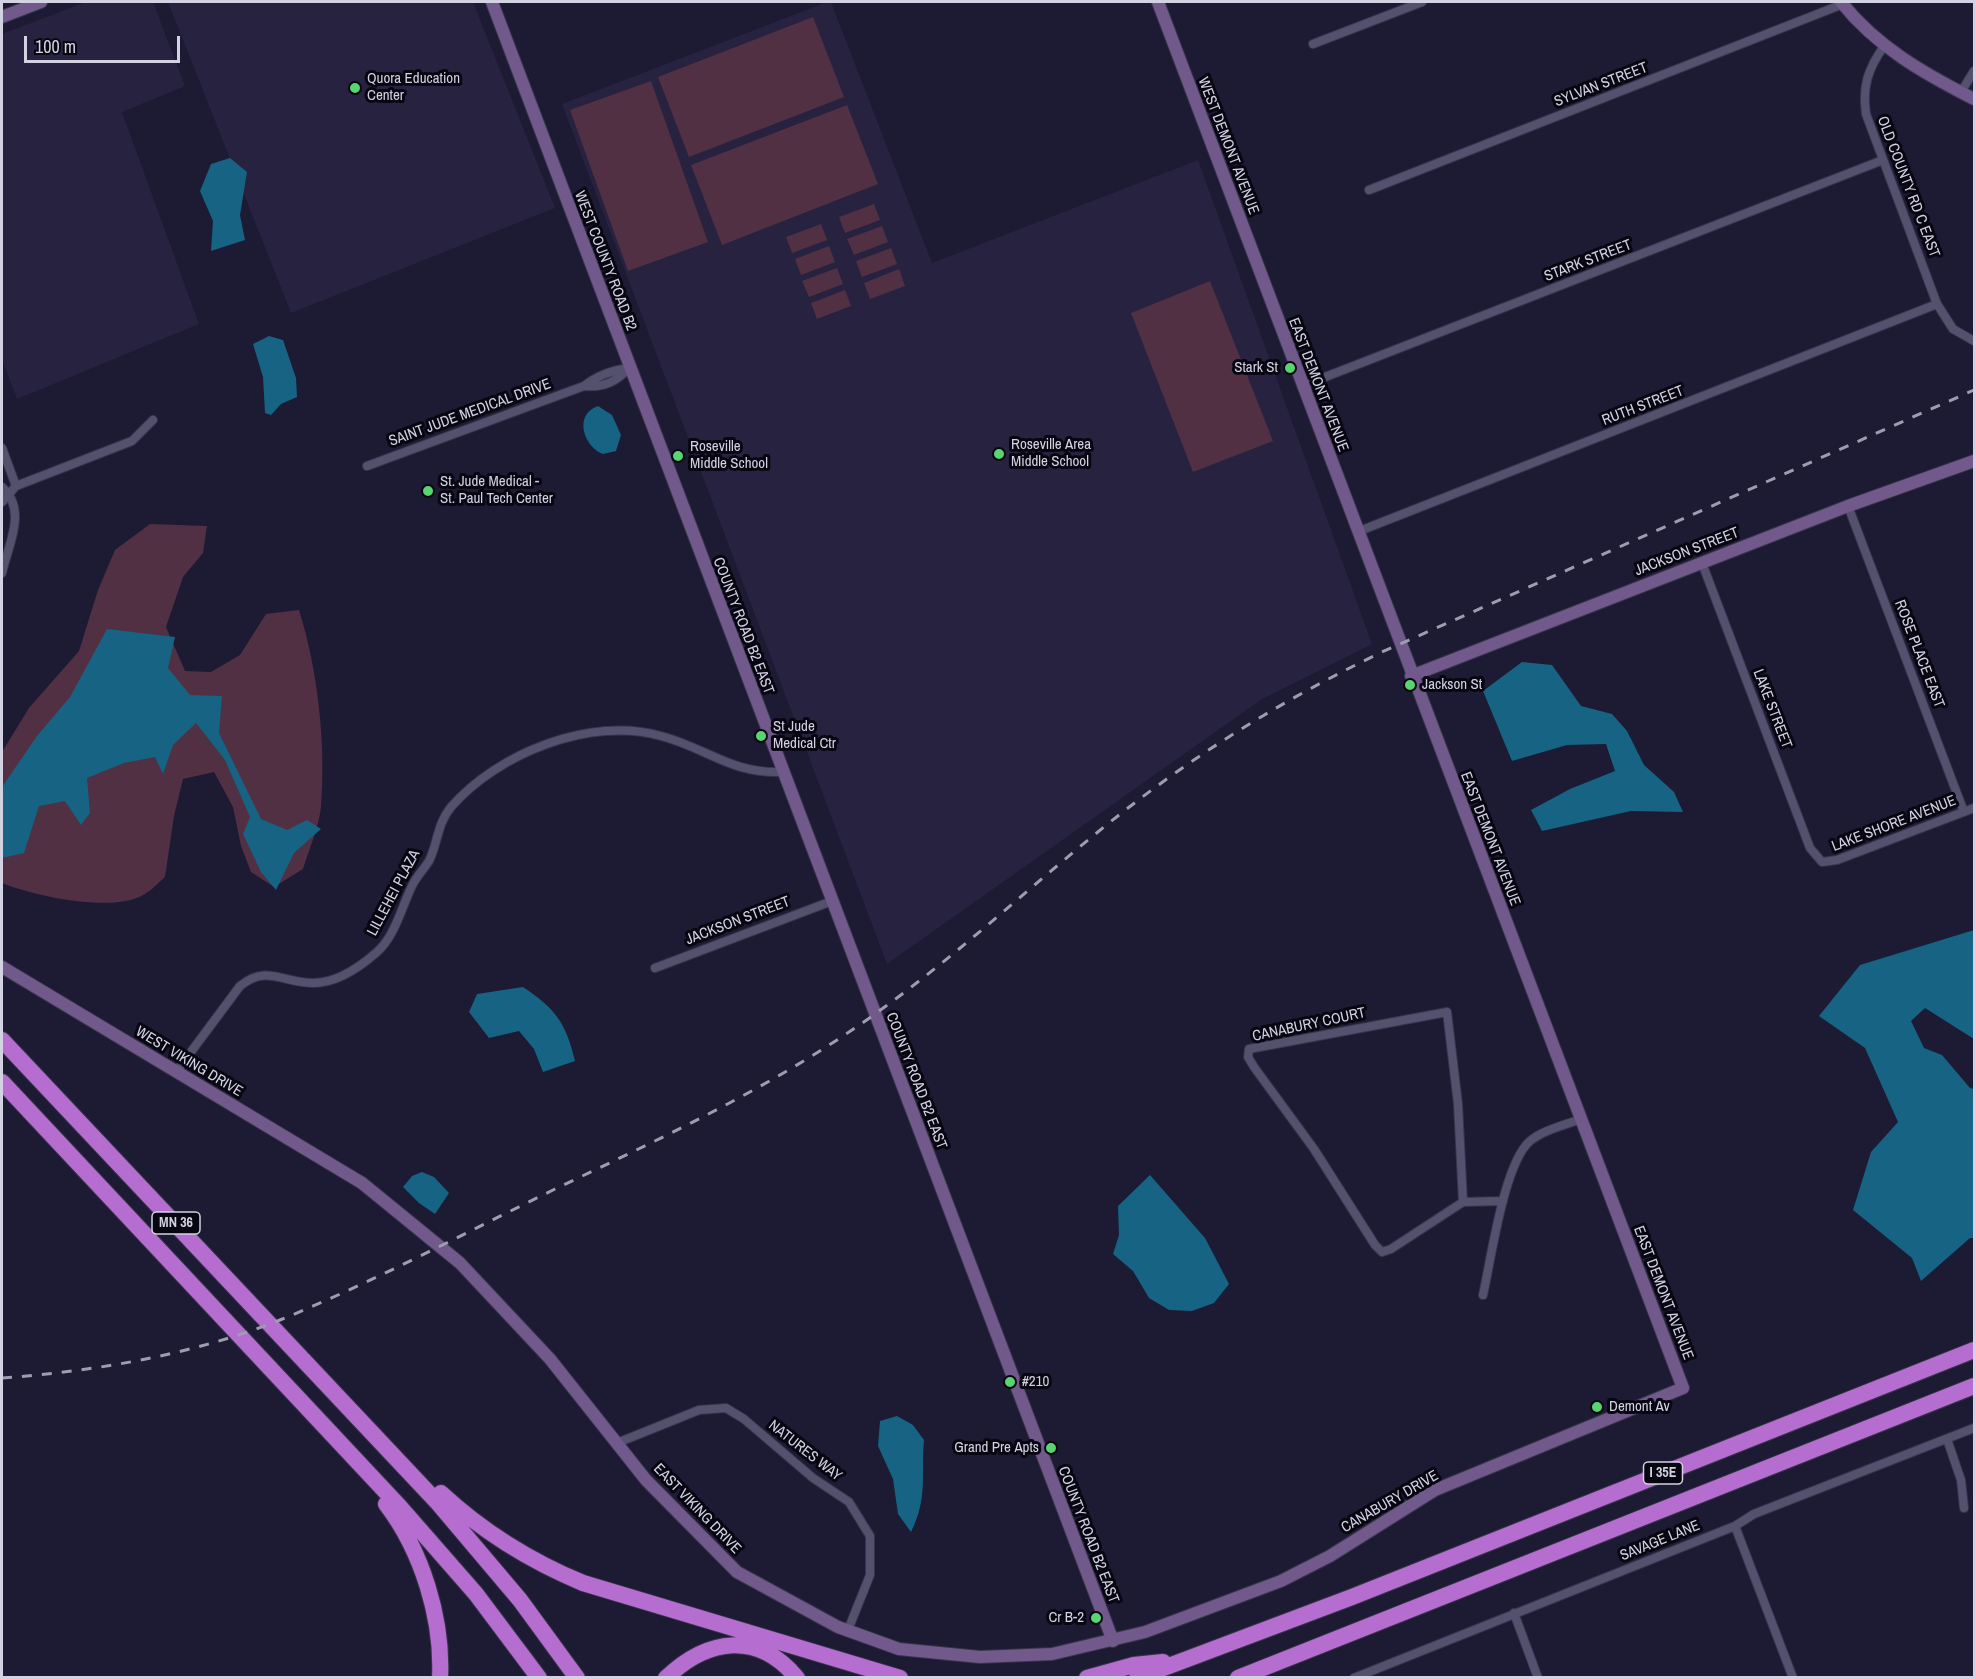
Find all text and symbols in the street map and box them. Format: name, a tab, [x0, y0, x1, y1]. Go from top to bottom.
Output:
scale bar	[27, 24, 183, 62]
text: 100 m	[35, 34, 76, 59]
street label: SYLVAN STREET	[1552, 59, 1650, 111]
place label: Quora Education Center	[367, 70, 460, 105]
street label: WEST DEMONT AVENUE	[1194, 75, 1262, 217]
marker: Quora Education Center	[348, 81, 362, 95]
street label: OLD COUNTY RD C EAST	[1873, 114, 1943, 260]
street label: WEST COUNTY ROAD B2	[570, 189, 640, 333]
street label: STARK STREET	[1542, 236, 1634, 286]
street label: EAST DEMONT AVENUE	[1284, 316, 1352, 454]
place label: Stark St	[1234, 359, 1278, 377]
marker: Stark St	[1283, 361, 1297, 375]
street label: SAINT JUDE MEDICAL DRIVE	[387, 375, 553, 451]
street label: RUTH STREET	[1600, 382, 1686, 430]
place label: Roseville Area Middle School	[1011, 436, 1091, 471]
place label: Roseville Middle School	[690, 438, 768, 473]
marker: Roseville Area Middle School	[992, 447, 1006, 461]
marker: Roseville Middle School	[671, 449, 685, 463]
place label: St. Jude Medical - St. Paul Tech Center	[440, 473, 553, 508]
marker: St. Jude Medical - St. Paul Tech Center	[421, 484, 435, 498]
street label: JACKSON STREET	[1632, 524, 1742, 580]
street label: COUNTY ROAD B2 EAST	[709, 555, 777, 697]
street label: ROSE PLACE EAST	[1890, 597, 1948, 711]
street label: LAKE STREET	[1749, 667, 1795, 751]
place label: Jackson St	[1422, 676, 1482, 694]
marker: Jackson St	[1403, 678, 1417, 692]
place label: St Jude Medical Ctr	[773, 718, 836, 753]
marker: St Jude Medical Ctr	[754, 729, 768, 743]
street label: EAST DEMONT AVENUE	[1456, 770, 1524, 908]
street label: LAKE SHORE AVENUE	[1829, 792, 1959, 856]
street label: LILLEHEI PLAZA	[364, 847, 424, 939]
street label: JACKSON STREET	[683, 893, 793, 949]
street label: CANABURY COURT	[1251, 1004, 1367, 1046]
street label: COUNTY ROAD B2 EAST	[882, 1010, 950, 1152]
street label: WEST VIKING DRIVE	[132, 1023, 246, 1101]
road number: MN 36	[152, 1212, 200, 1234]
street label: EAST DEMONT AVENUE	[1629, 1224, 1697, 1362]
place label: #210	[1022, 1373, 1049, 1391]
marker: #210	[1003, 1375, 1017, 1389]
place label: Demont Av	[1609, 1398, 1670, 1416]
marker: Demont Av	[1590, 1400, 1604, 1414]
street label: NATURES WAY	[765, 1417, 845, 1485]
place label: Grand Pre Apts	[954, 1439, 1039, 1457]
marker: Grand Pre Apts	[1044, 1441, 1058, 1455]
street label: EAST VIKING DRIVE	[649, 1460, 745, 1558]
road number: I 35E	[1644, 1462, 1682, 1484]
street label: COUNTY ROAD B2 EAST	[1054, 1464, 1122, 1606]
street label: CANABURY DRIVE	[1338, 1467, 1442, 1537]
street label: SAVAGE LANE	[1618, 1517, 1702, 1565]
place label: Cr B-2	[1048, 1609, 1084, 1627]
marker: Cr B-2	[1089, 1611, 1103, 1625]

